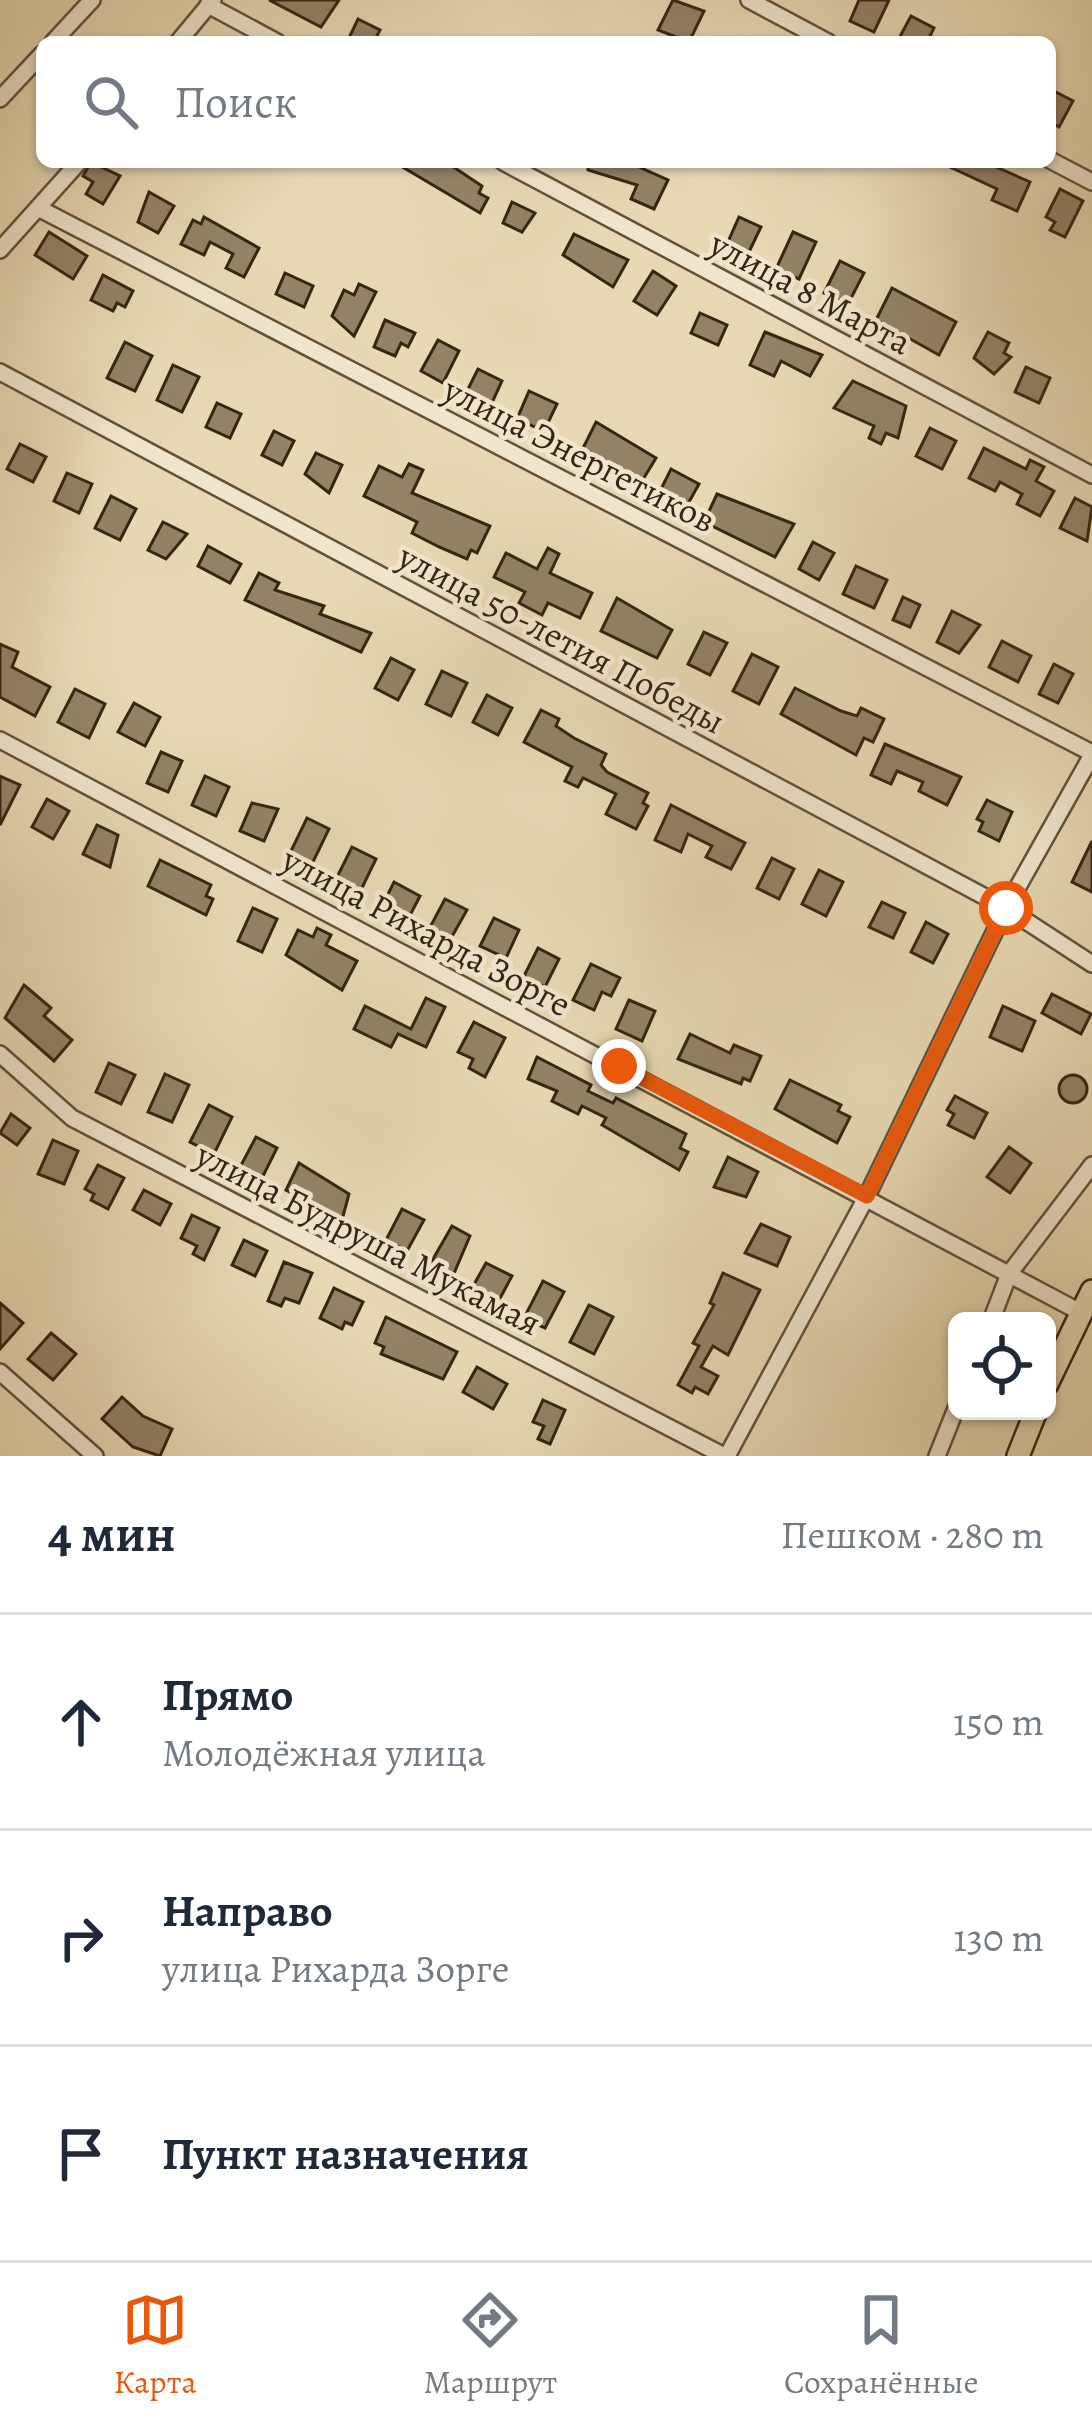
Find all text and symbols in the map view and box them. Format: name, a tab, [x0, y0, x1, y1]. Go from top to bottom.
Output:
search box	[36, 36, 1056, 168]
icon: search	[78, 69, 144, 135]
text: Поиск	[174, 71, 297, 133]
street label: улица 8 Марта	[700, 218, 921, 366]
street label: улица Энергетиков	[434, 364, 724, 544]
street label: улица 50-летия Победы	[389, 531, 734, 745]
street label: улица Рихарда Зорге	[273, 834, 580, 1028]
route start	[979, 881, 1033, 935]
route end	[592, 1039, 646, 1093]
street label: улица Будруша Мукамая	[187, 1130, 550, 1347]
map controls	[948, 1312, 1056, 1420]
button: locate	[948, 1312, 1056, 1420]
text: 4 мин	[48, 1499, 176, 1569]
text: Пешком · 280 m	[781, 1508, 1044, 1561]
text: Прямо	[162, 1664, 293, 1726]
icon: ahead	[48, 1689, 114, 1755]
text: 150 m	[953, 1695, 1044, 1748]
text: Молодёжная улица	[162, 1726, 485, 1779]
text: Направо	[162, 1880, 333, 1942]
icon: right	[48, 1905, 114, 1971]
text: 130 m	[953, 1911, 1044, 1964]
text: улица Рихарда Зорге	[162, 1942, 509, 1995]
icon: arrive	[48, 2121, 114, 2187]
text: Пункт назначения	[162, 2123, 529, 2185]
tab: Карта	[113, 2287, 197, 2404]
tab: Маршрут	[423, 2287, 557, 2404]
tab: Сохранённые	[784, 2287, 979, 2404]

